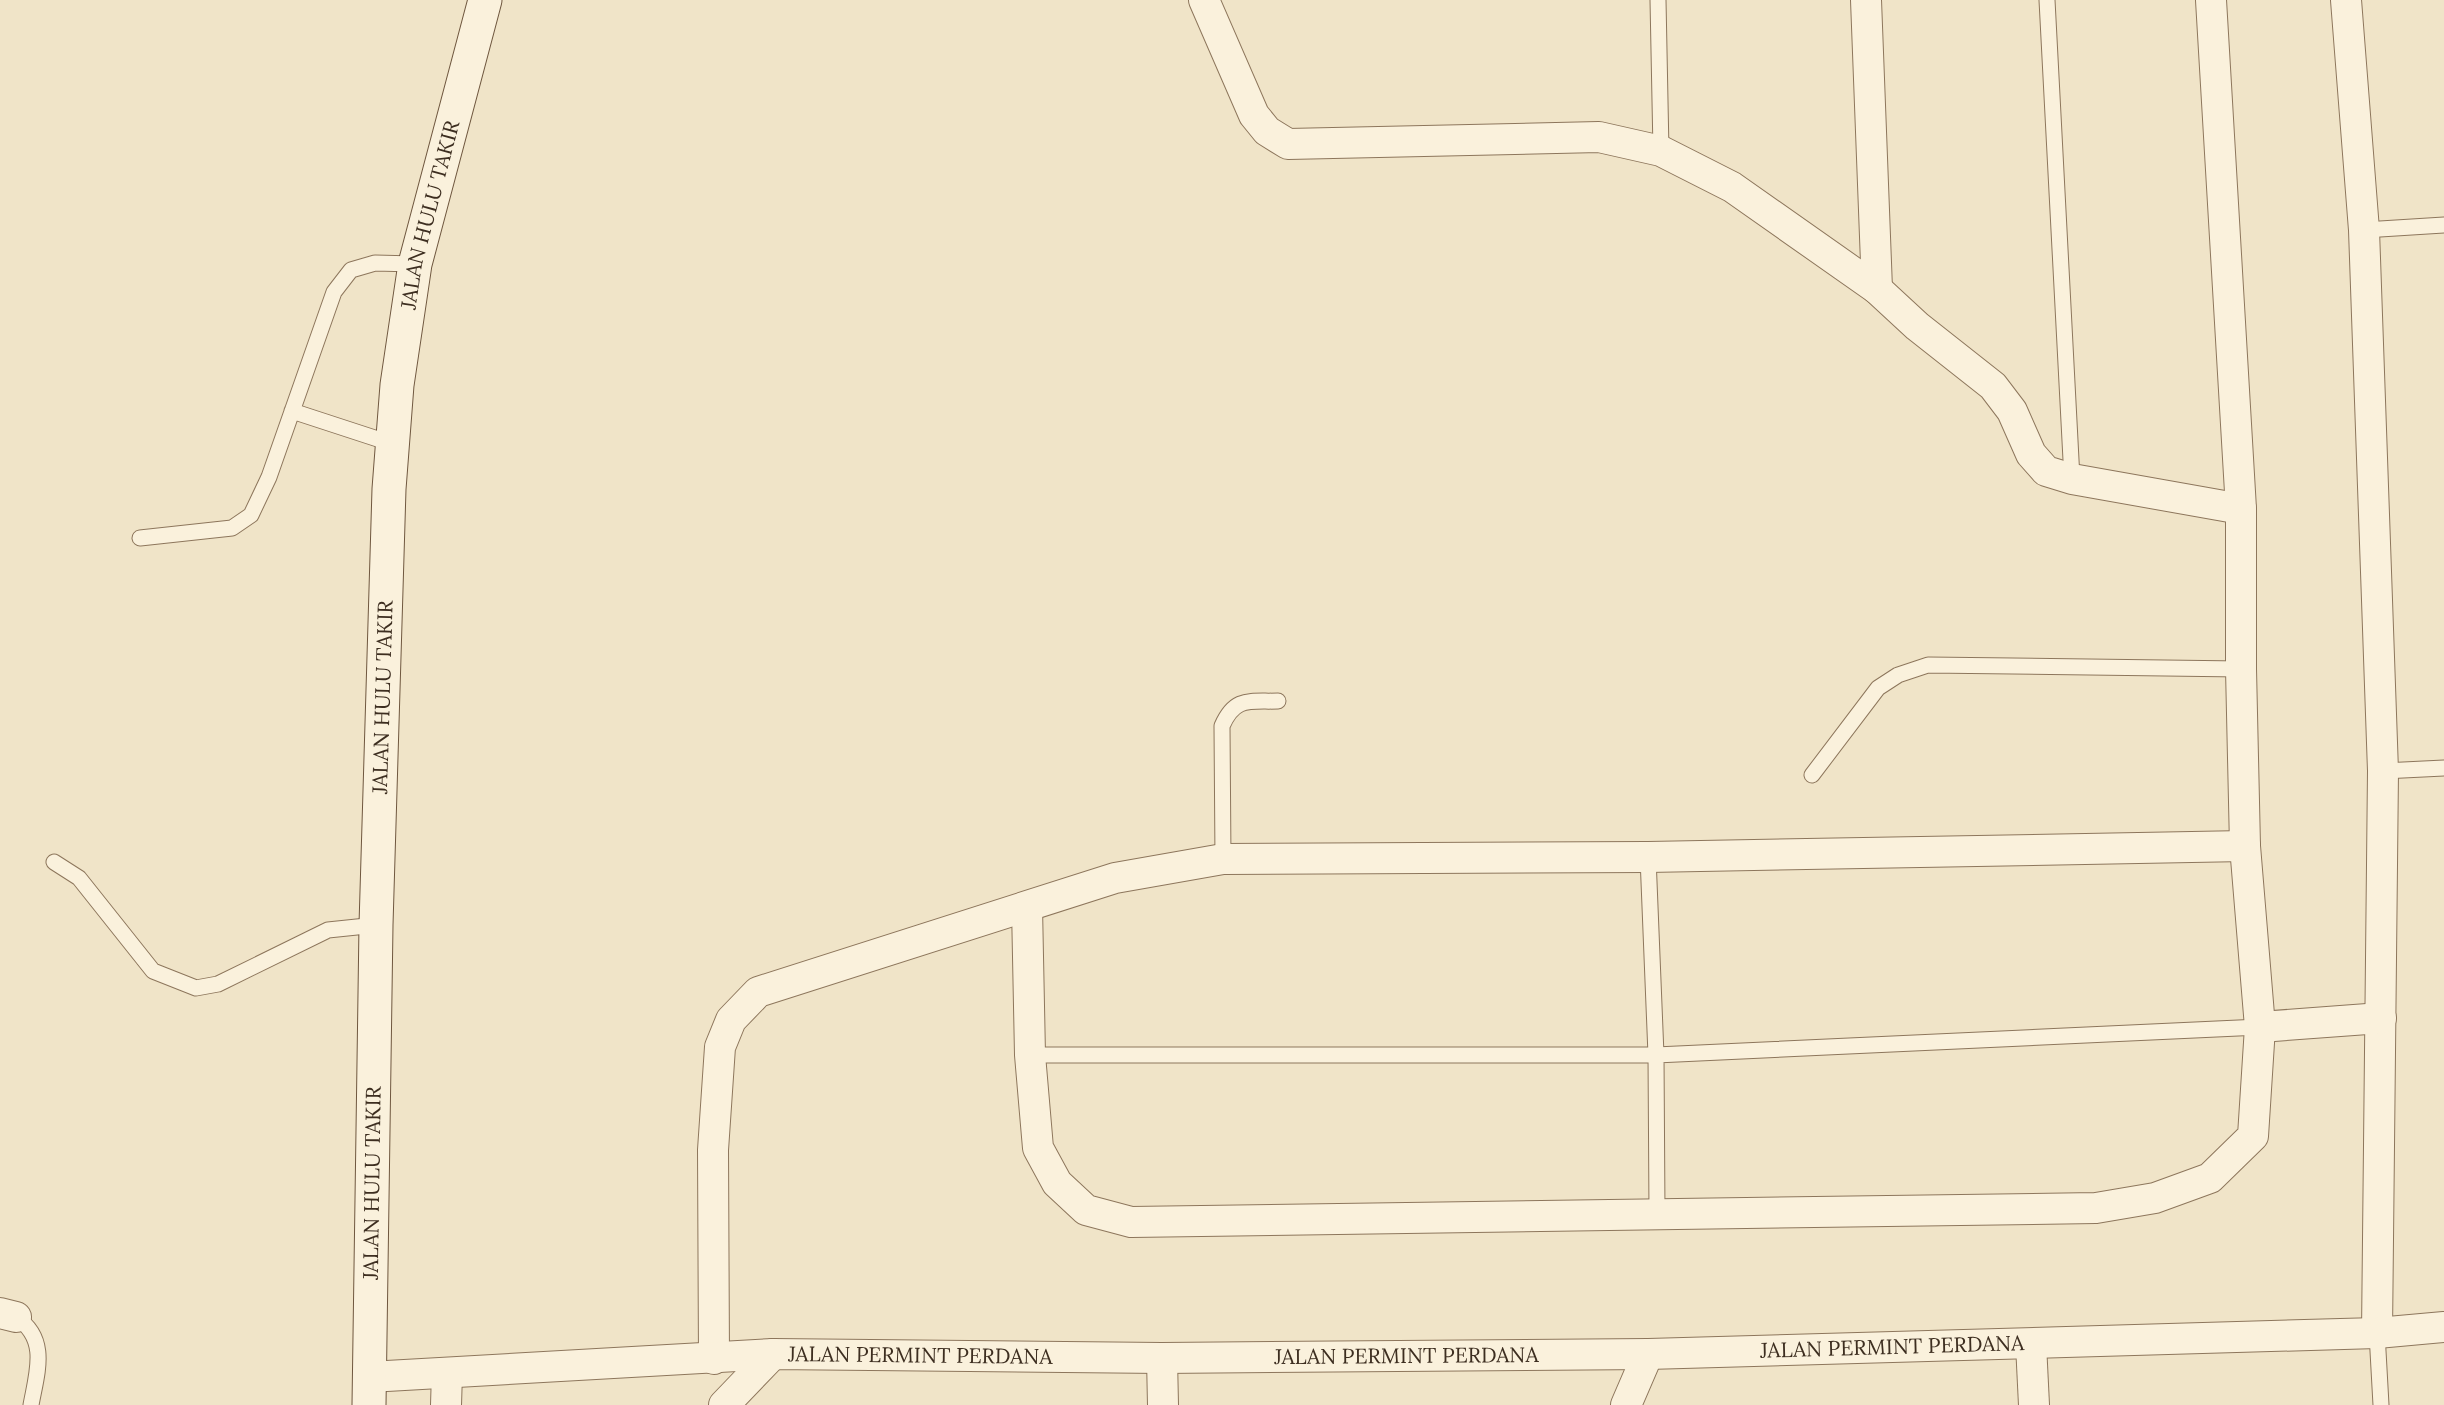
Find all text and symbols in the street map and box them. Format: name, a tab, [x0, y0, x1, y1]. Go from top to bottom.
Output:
street label: JALAN HULU TAKIR	[394, 117, 466, 312]
street label: JALAN HULU TAKIR	[366, 599, 399, 795]
street label: JALAN HULU TAKIR	[357, 1085, 387, 1281]
street label: JALAN PERMINT PERDANA	[1759, 1329, 2026, 1364]
street label: JALAN PERMINT PERDANA	[787, 1340, 1053, 1370]
street label: JALAN PERMINT PERDANA	[1273, 1341, 1539, 1370]

